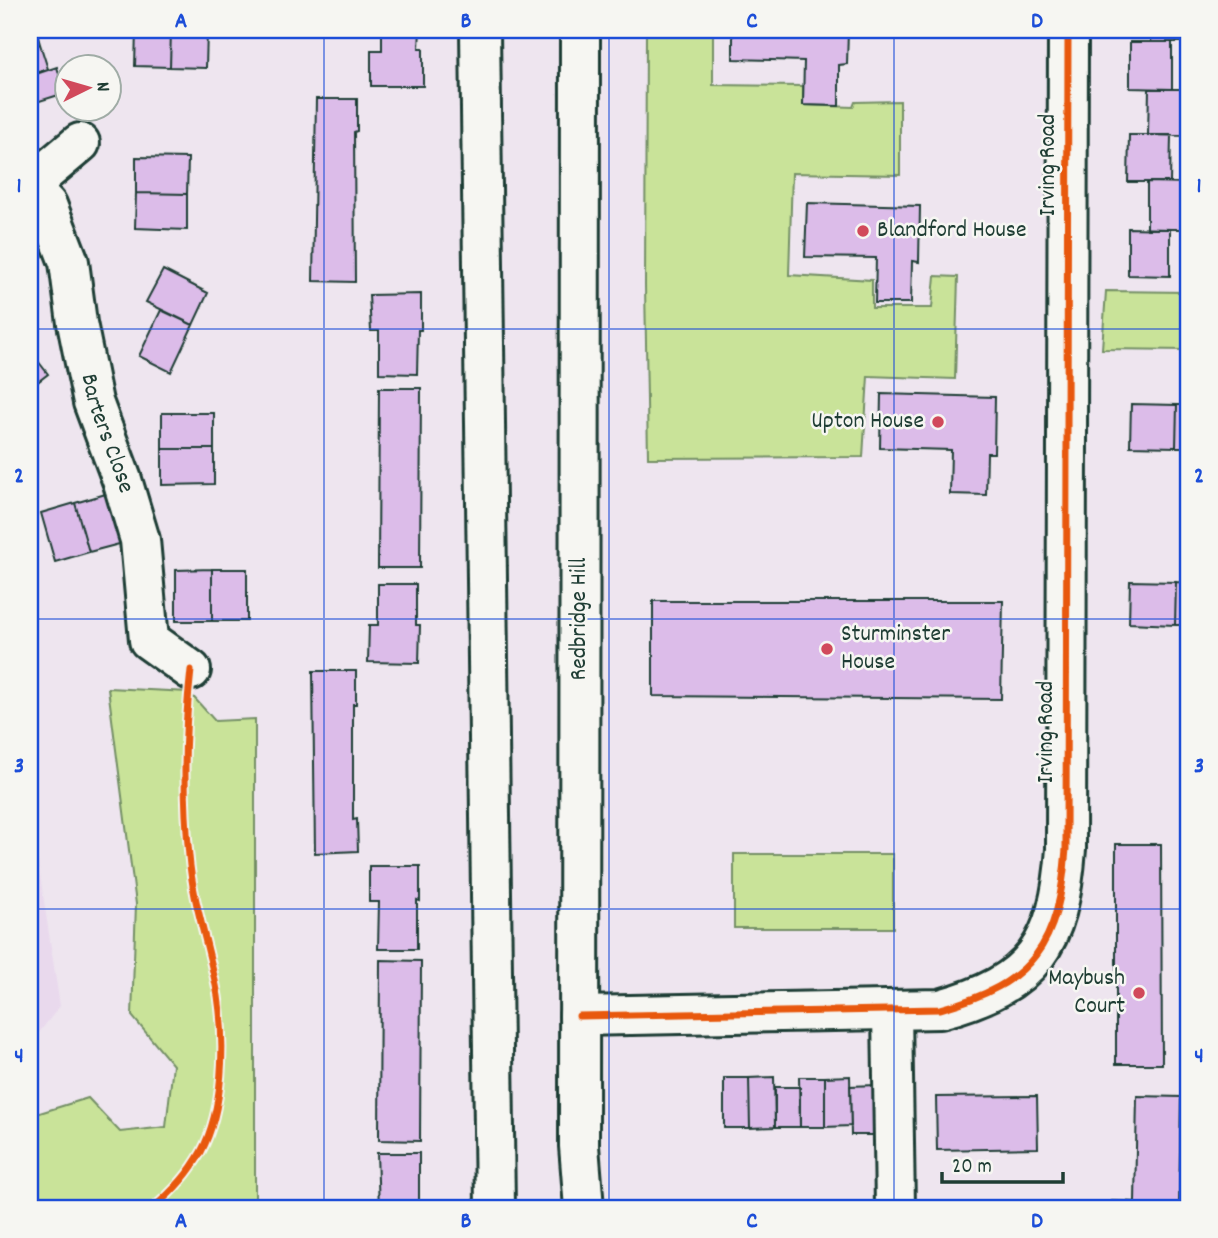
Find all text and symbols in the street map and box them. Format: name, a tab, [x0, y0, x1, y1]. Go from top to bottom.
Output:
text: A	[175, 6, 187, 39]
text: B	[461, 6, 472, 39]
text: C	[746, 6, 758, 39]
text: D	[1031, 6, 1043, 39]
north arrow	[52, 52, 122, 122]
text: N	[88, 81, 115, 93]
street label: Irving Road	[1032, 114, 1066, 216]
text: 1	[16, 171, 22, 204]
text: 1	[1196, 171, 1202, 204]
place label: Blandford House	[877, 214, 1026, 248]
marker: Blandford House	[855, 223, 871, 239]
street label: Barters Close	[71, 371, 142, 497]
place label: Upton House	[811, 405, 924, 439]
marker: Upton House	[930, 414, 946, 430]
text: 2	[14, 461, 24, 494]
text: 2	[1194, 461, 1204, 494]
street label: Redbridge Hill	[563, 557, 597, 681]
place label: Sturminster House	[841, 618, 950, 680]
marker: Sturminster House	[819, 641, 835, 657]
street label: Irving Road	[1030, 681, 1064, 783]
text: 3	[14, 751, 24, 784]
text: 3	[1194, 751, 1204, 784]
place label: Maybush Court	[1048, 962, 1125, 1024]
marker: Maybush Court	[1131, 985, 1147, 1001]
text: 4	[14, 1041, 24, 1074]
text: 4	[1194, 1041, 1204, 1074]
scale bar	[942, 1140, 1062, 1184]
text: 20 m	[952, 1153, 992, 1183]
text: A	[175, 1206, 187, 1238]
text: B	[461, 1206, 472, 1238]
text: C	[746, 1206, 758, 1238]
text: D	[1031, 1206, 1043, 1238]

